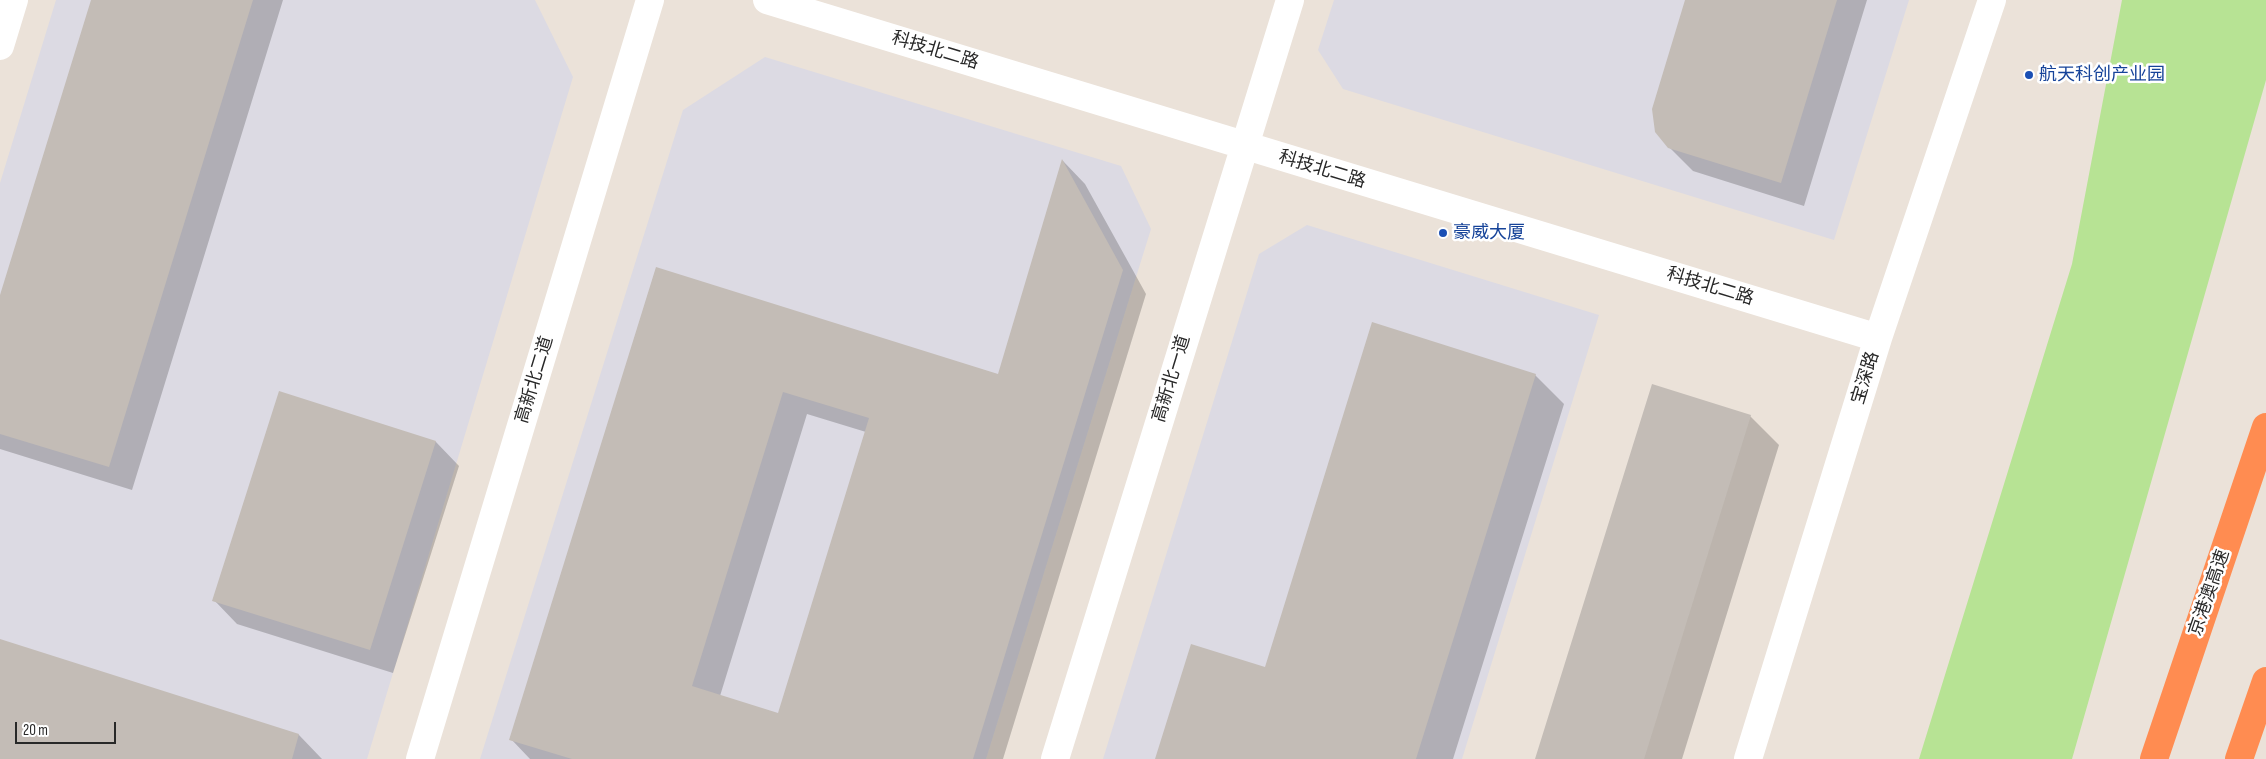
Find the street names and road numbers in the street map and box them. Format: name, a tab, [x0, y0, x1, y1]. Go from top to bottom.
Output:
street label: 科技北二路	[889, 28, 981, 74]
street label: 科技北二路	[1276, 147, 1368, 193]
street label: 科技北二路	[1664, 264, 1756, 310]
street label: 高新北一道	[1149, 333, 1195, 425]
street label: 高新北二道	[512, 334, 558, 426]
street label: 宝深路	[1848, 349, 1884, 407]
street label: 京港澳高速	[2185, 547, 2235, 639]

